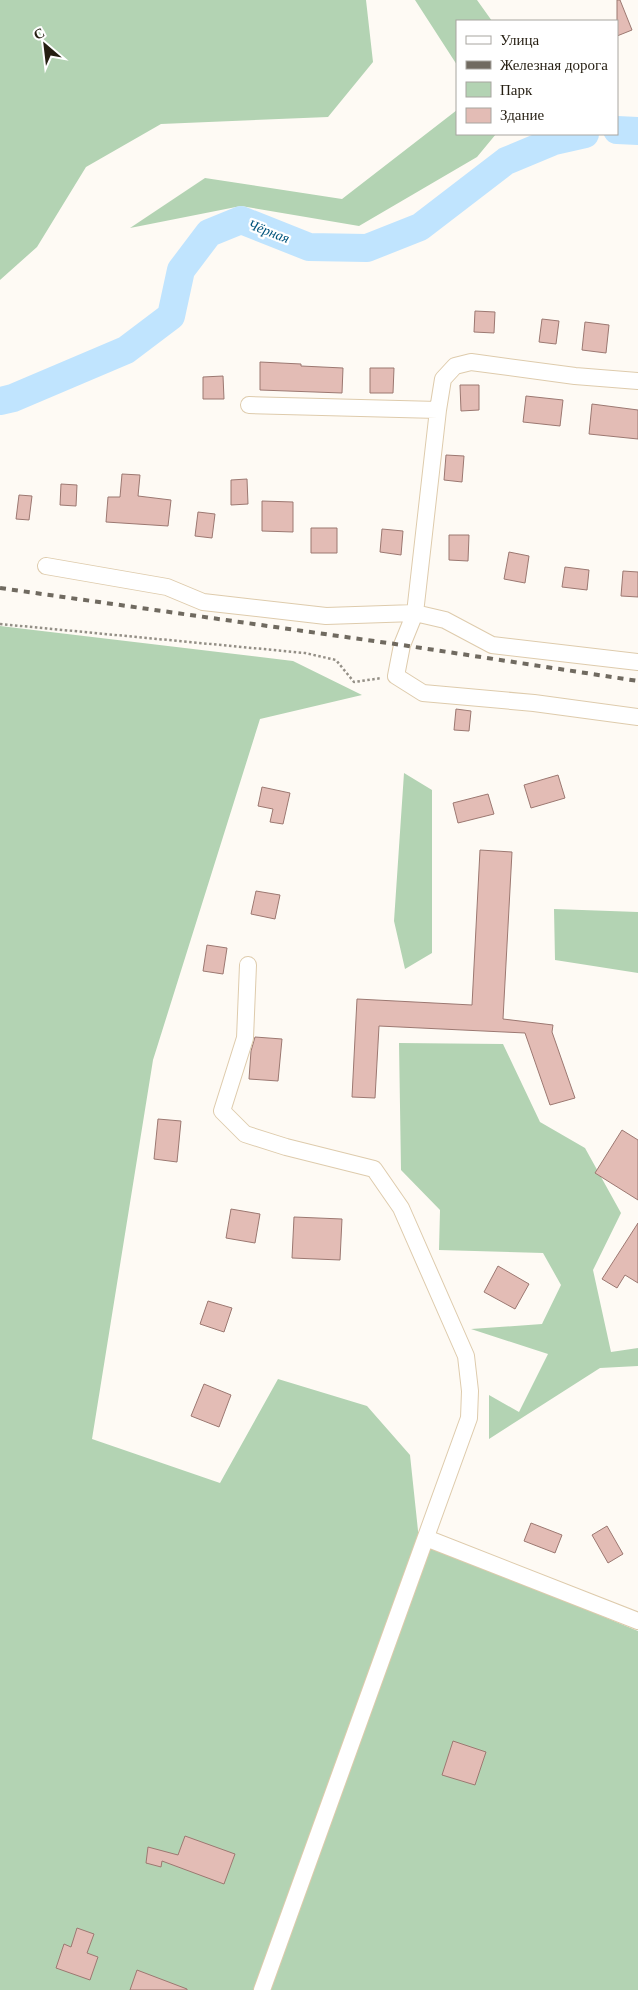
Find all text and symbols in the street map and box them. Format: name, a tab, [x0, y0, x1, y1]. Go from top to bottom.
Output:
north arrow	[20, 20, 70, 70]
legend	[456, 20, 618, 135]
text: С	[31, 25, 47, 43]
text: Улица	[500, 32, 539, 48]
text: Железная дорога	[500, 57, 608, 73]
text: Парк	[500, 82, 533, 98]
text: Здание	[500, 107, 544, 123]
water label: Чёрная	[246, 217, 292, 246]

